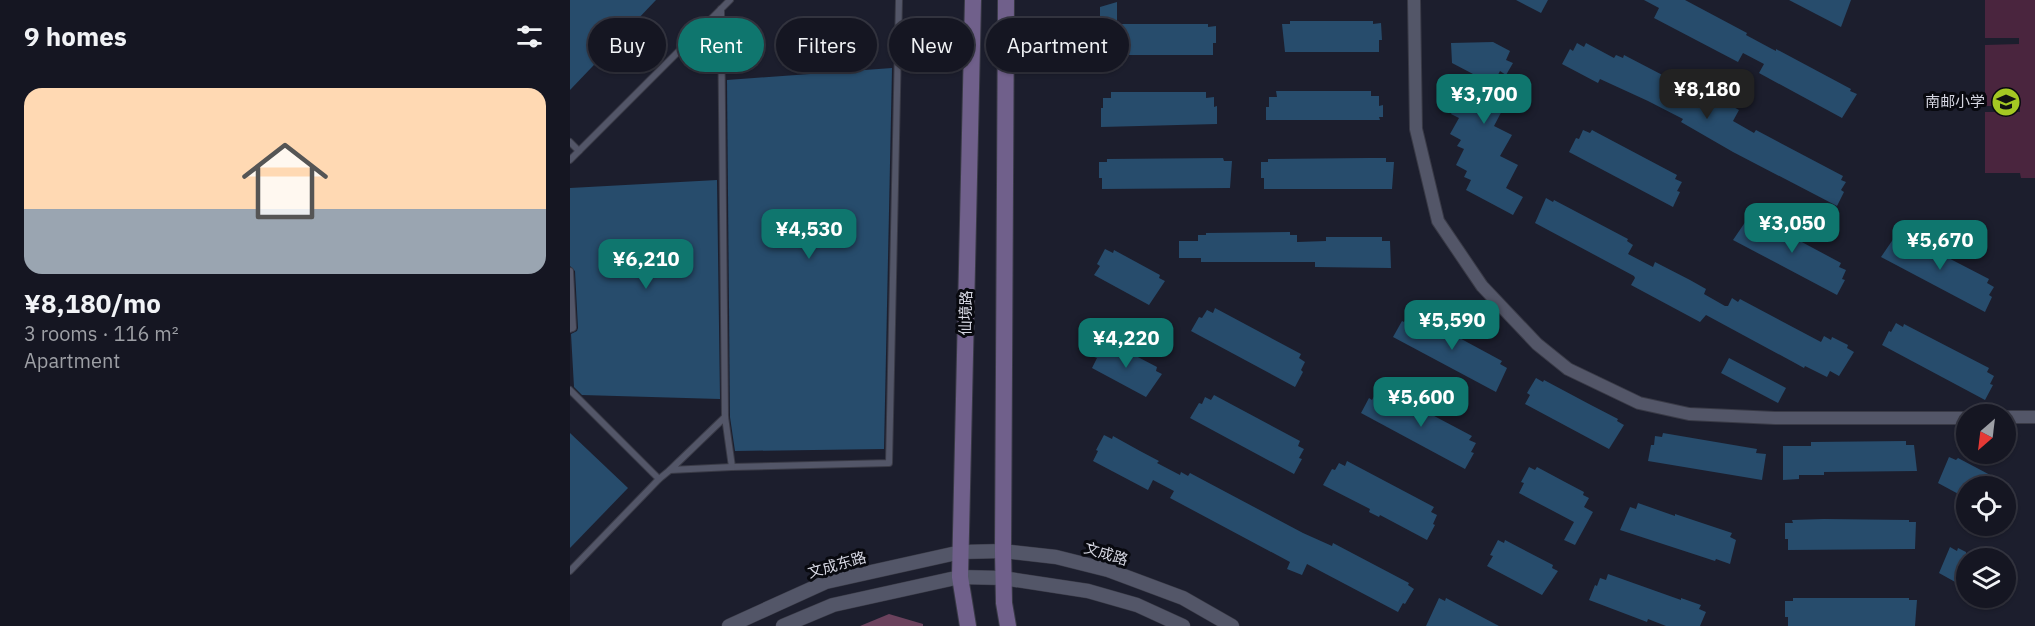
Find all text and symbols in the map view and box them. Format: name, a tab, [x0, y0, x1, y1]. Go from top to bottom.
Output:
chip: Buy	[588, 18, 666, 72]
chip: Rent	[678, 18, 764, 72]
chip: Filters	[776, 18, 877, 72]
chip: New	[889, 18, 974, 72]
chip: Apartment	[986, 18, 1129, 72]
text: 9 homes	[24, 19, 127, 53]
icon: filters	[513, 20, 546, 53]
pin: ¥8,180	[1658, 69, 1756, 120]
pin: ¥3,700	[1435, 74, 1533, 125]
text: ¥8,180	[1673, 75, 1741, 102]
text: ¥3,700	[1450, 80, 1518, 107]
school or university icon: 南邮小学	[1990, 86, 2022, 118]
place label: 南邮小学	[1925, 92, 1985, 111]
icon: home	[231, 127, 339, 235]
pin: ¥3,050	[1743, 203, 1841, 254]
pin: ¥4,530	[760, 209, 858, 260]
text: ¥3,050	[1758, 209, 1826, 236]
text: ¥4,530	[775, 215, 843, 242]
pin: ¥5,670	[1891, 220, 1989, 271]
text: ¥5,670	[1906, 226, 1974, 253]
pin: ¥6,210	[597, 239, 695, 290]
text: ¥6,210	[612, 245, 680, 272]
text: ¥8,180/mo	[24, 286, 161, 320]
street label: 仙境路	[956, 290, 975, 336]
pin: ¥5,590	[1403, 300, 1501, 351]
text: ¥5,590	[1418, 306, 1486, 333]
pin: ¥4,220	[1077, 318, 1175, 369]
text: 3 rooms · 116 m²	[24, 320, 179, 347]
text: ¥4,220	[1092, 324, 1160, 351]
text: Apartment	[24, 347, 120, 374]
pin: ¥5,600	[1372, 377, 1470, 428]
text: ¥5,600	[1387, 383, 1455, 410]
north arrow	[1956, 404, 2016, 464]
map controls	[1956, 404, 2016, 608]
button: locate	[1956, 476, 2016, 536]
street label: 文成路	[1082, 538, 1130, 569]
street label: 文成东路	[805, 547, 868, 582]
button: layers	[1956, 548, 2016, 608]

